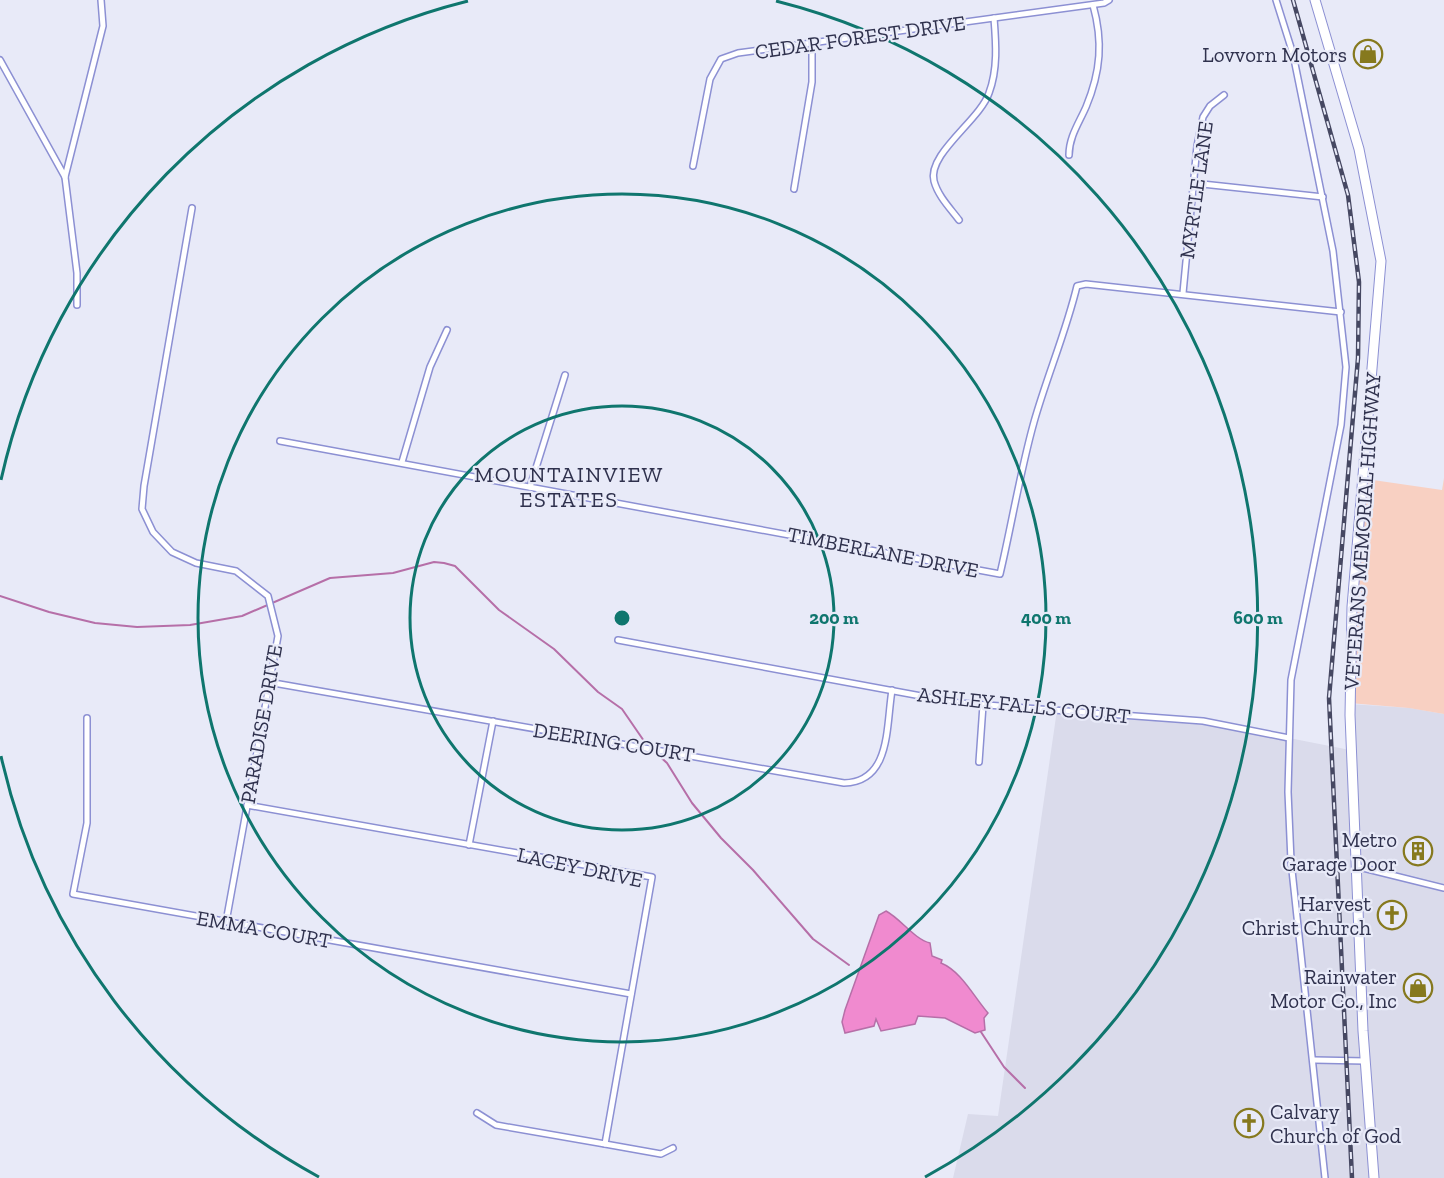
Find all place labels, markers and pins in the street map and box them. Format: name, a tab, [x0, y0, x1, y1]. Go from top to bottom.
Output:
shop icon: Lovvorn Motors	[1352, 38, 1384, 70]
place label: Lovvorn Motors	[1202, 42, 1347, 67]
centre of rings	[612, 608, 632, 628]
place label: Metro Garage Door	[1282, 827, 1397, 876]
building icon: Metro Garage Door	[1402, 835, 1434, 867]
place label: Harvest Christ Church	[1242, 891, 1371, 940]
church icon: Harvest Christ Church	[1376, 899, 1408, 931]
place label: Rainwater Motor Co., Inc	[1270, 964, 1397, 1013]
shop icon: Rainwater Motor Co., Inc	[1402, 972, 1434, 1004]
place label: Calvary Church of God	[1270, 1099, 1401, 1148]
church icon: Calvary Church of God	[1233, 1107, 1265, 1139]

